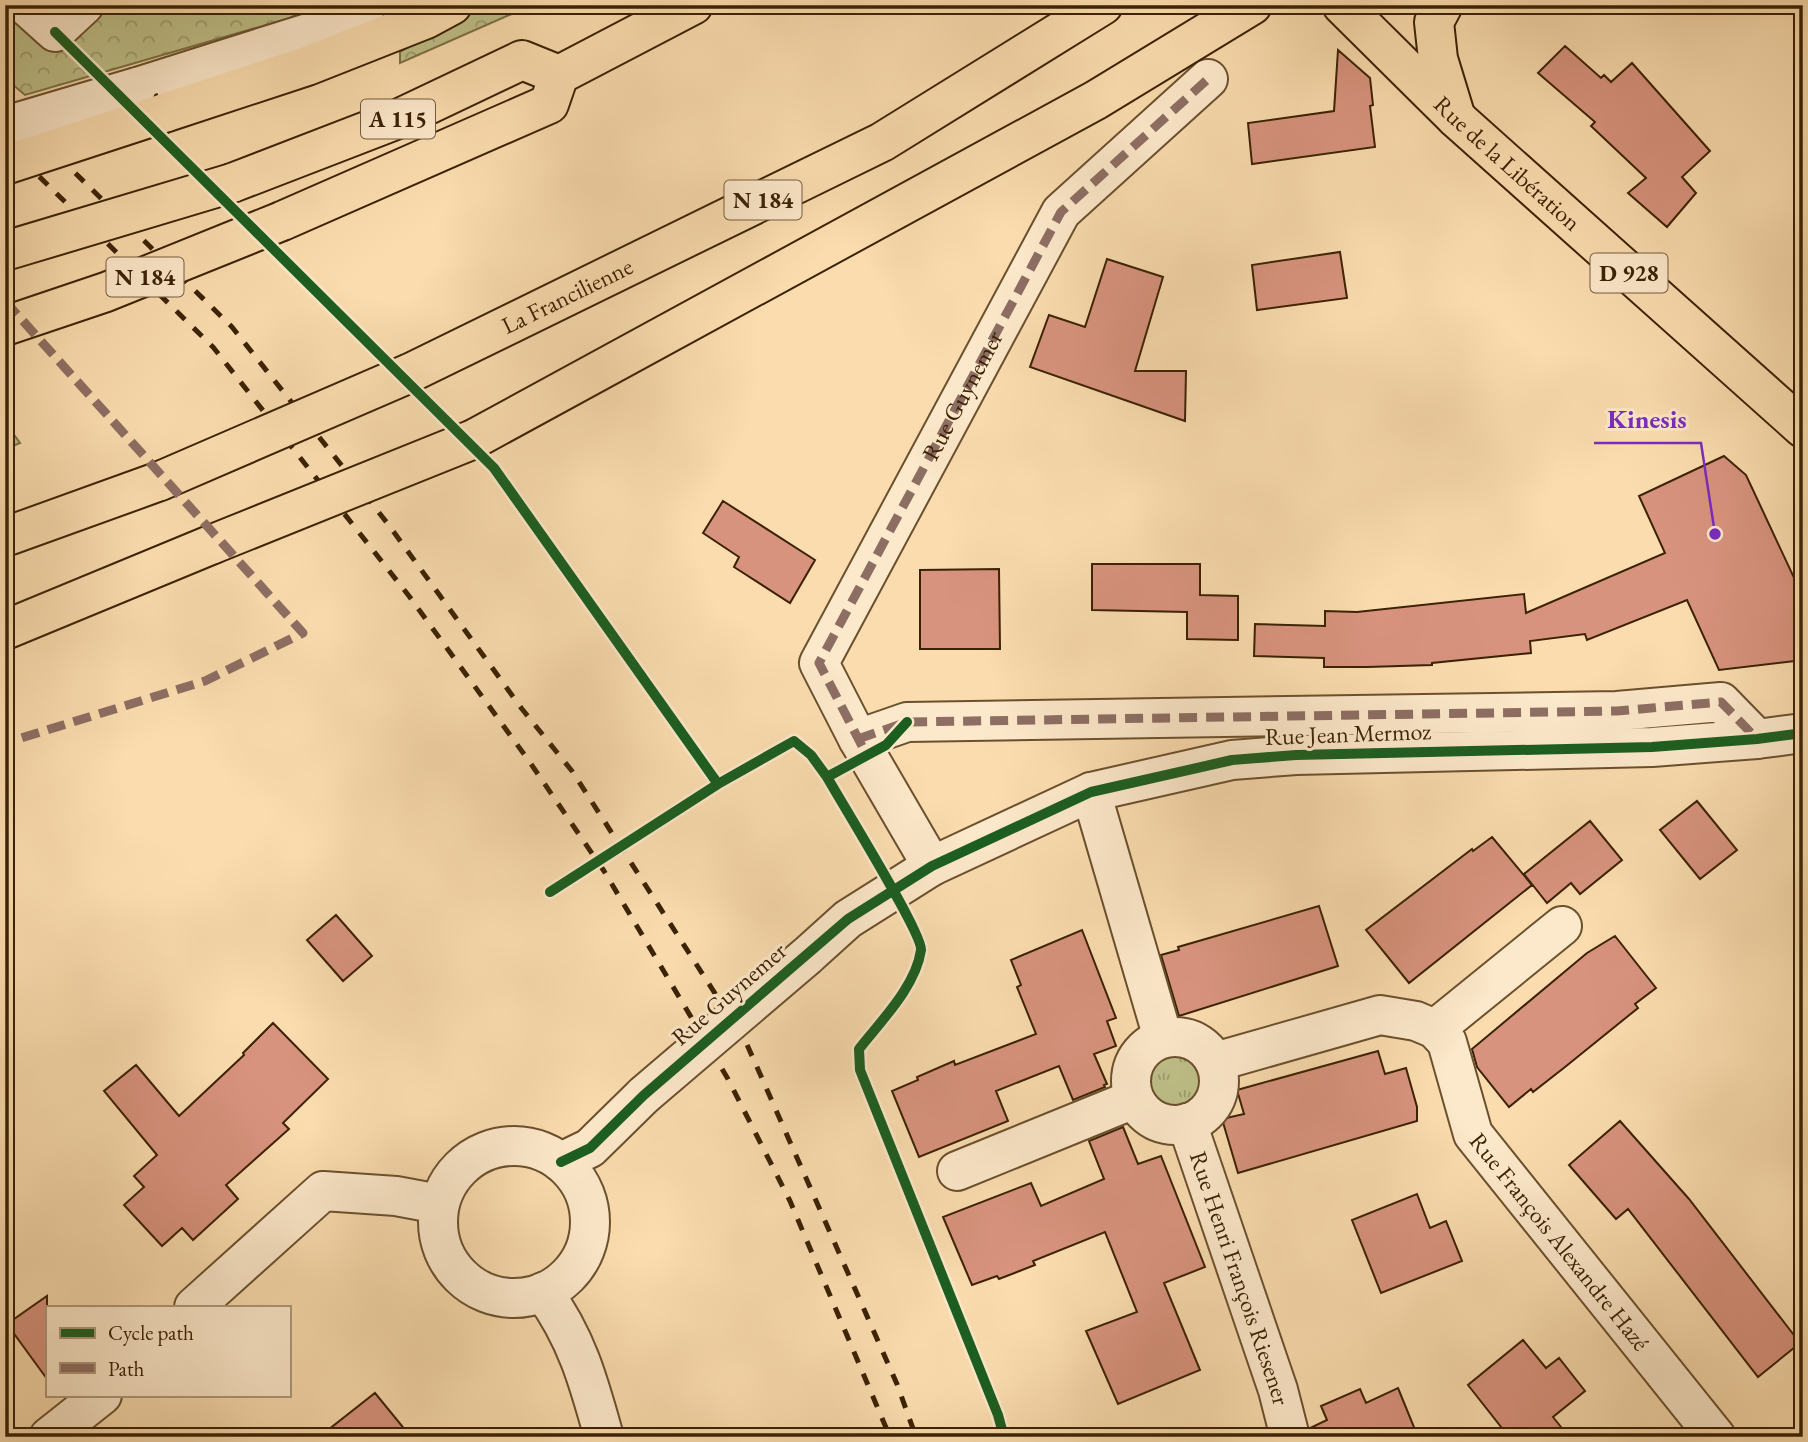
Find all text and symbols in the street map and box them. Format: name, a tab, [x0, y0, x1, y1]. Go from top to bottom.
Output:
street label: Rue de la Libération	[1427, 89, 1588, 238]
road number: A 115	[361, 100, 435, 138]
road number: N 184	[724, 181, 802, 220]
street label: La Francilienne	[496, 250, 638, 341]
road number: D 928	[1590, 254, 1668, 292]
road number: N 184	[106, 258, 184, 296]
street label: Rue Guynemer	[915, 325, 1009, 466]
callout: Kinesis	[1594, 396, 1701, 443]
text: Kinesis	[1607, 402, 1687, 436]
street label: Rue Jean Mermoz	[1264, 715, 1432, 752]
street label: Rue Guynemer	[665, 935, 793, 1052]
street label: Rue François Alexandre Hazé	[1463, 1126, 1657, 1357]
street label: Rue Henri François Riesener	[1183, 1147, 1297, 1408]
legend	[46, 1306, 290, 1396]
text: Cycle path	[108, 1319, 194, 1346]
text: Path	[108, 1355, 145, 1382]

